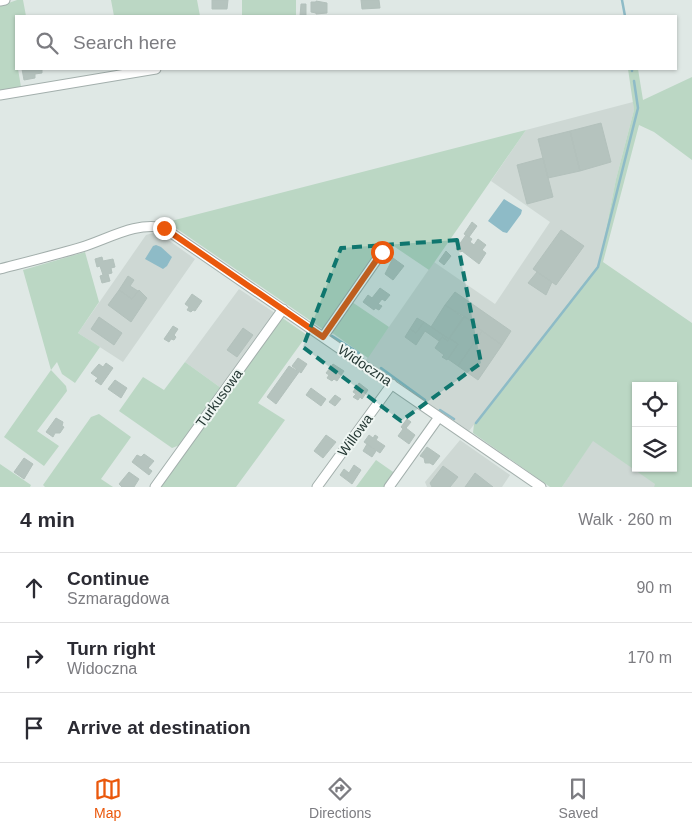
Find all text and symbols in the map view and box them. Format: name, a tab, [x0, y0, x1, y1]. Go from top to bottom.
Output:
search box	[15, 15, 677, 70]
icon: search	[33, 29, 61, 57]
text: Search here	[73, 32, 177, 53]
route end	[153, 217, 176, 240]
route start	[371, 241, 394, 264]
street label: Widoczna	[335, 341, 395, 389]
street label: Turkusowa	[193, 366, 246, 430]
map controls	[632, 382, 677, 472]
button: locate	[632, 382, 677, 427]
street label: Willowa	[334, 411, 376, 459]
button: layers	[632, 427, 677, 472]
text: 4 min	[20, 508, 75, 531]
text: Walk · 260 m	[578, 511, 672, 528]
text: Continue	[67, 568, 149, 589]
icon: ahead	[20, 574, 48, 602]
text: 90 m	[636, 579, 672, 596]
text: Szmaragdowa	[67, 590, 169, 607]
text: Turn right	[67, 638, 155, 659]
icon: right	[20, 644, 48, 672]
text: 170 m	[628, 649, 672, 666]
text: Widoczna	[67, 660, 137, 677]
icon: arrive	[20, 714, 48, 742]
text: Arrive at destination	[67, 717, 251, 738]
tab: Map	[94, 775, 122, 821]
tab: Directions	[309, 775, 371, 821]
tab: Saved	[559, 775, 598, 821]

